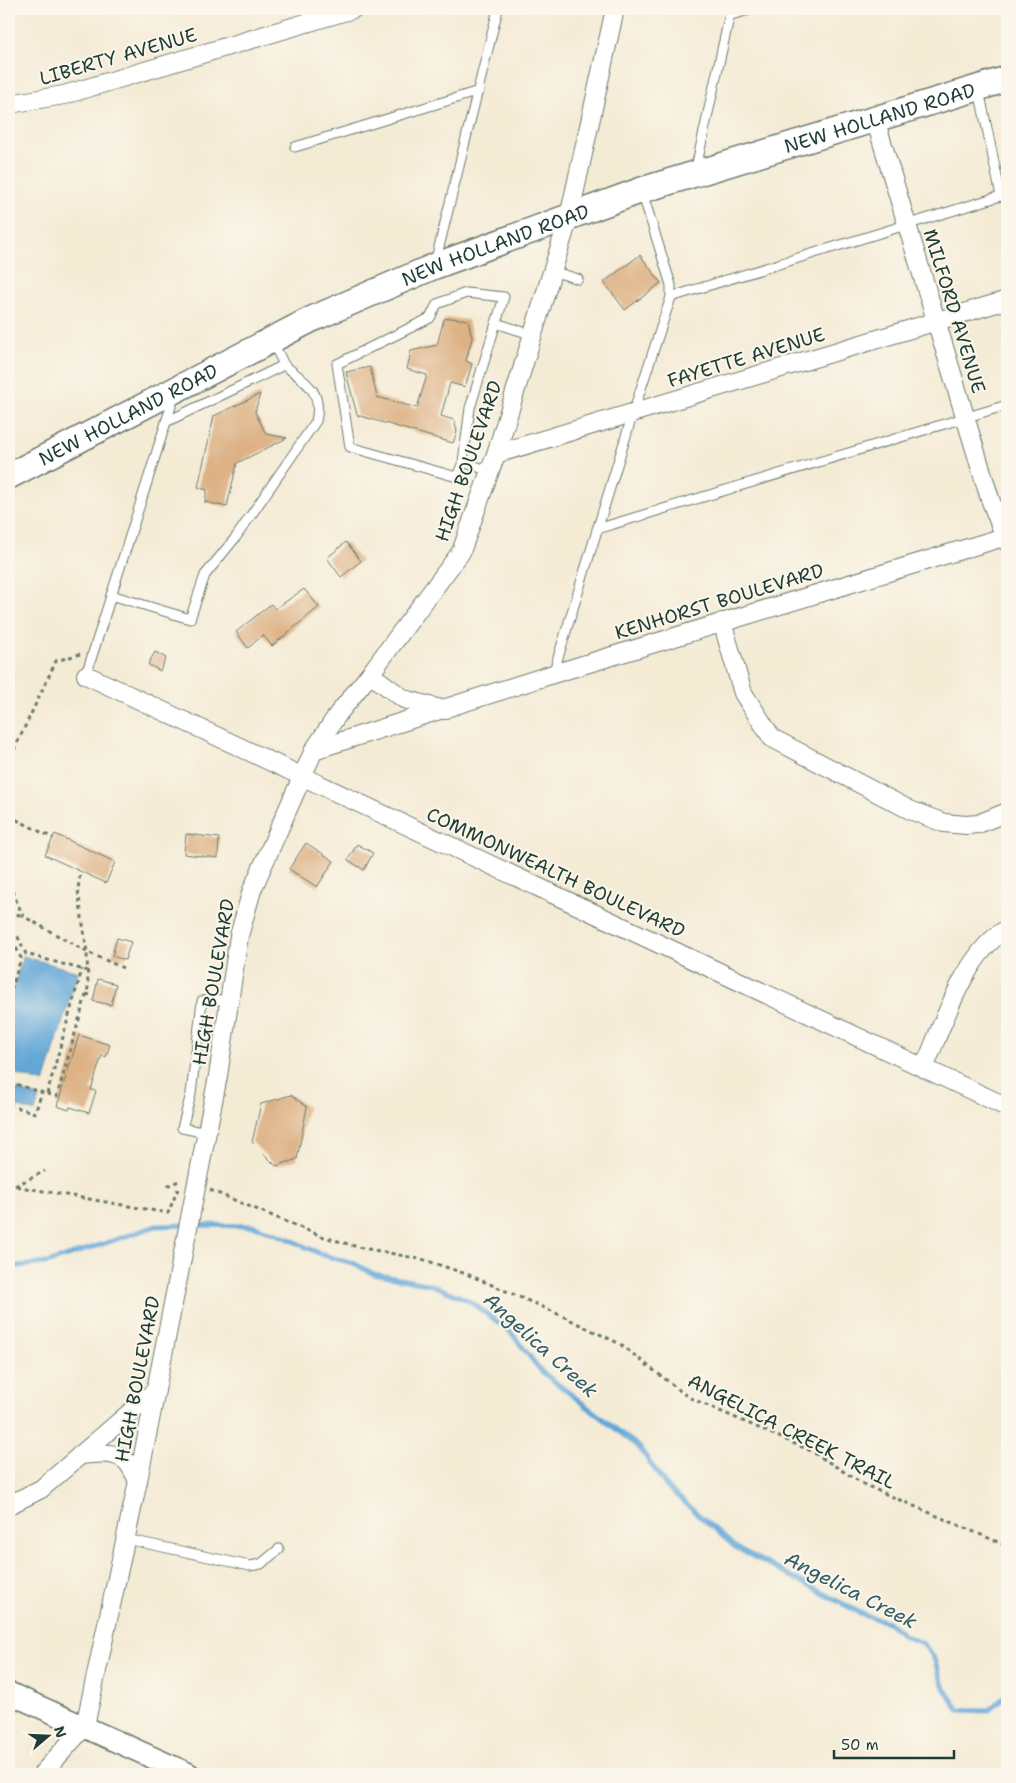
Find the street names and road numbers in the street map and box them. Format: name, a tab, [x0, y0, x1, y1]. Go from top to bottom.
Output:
street label: LIBERTY AVENUE	[37, 22, 200, 91]
street label: NEW HOLLAND ROAD	[781, 77, 978, 159]
street label: NEW HOLLAND ROAD	[398, 199, 593, 292]
street label: MILFORD AVENUE	[918, 226, 991, 396]
street label: FAYETTE AVENUE	[664, 322, 828, 393]
street label: NEW HOLLAND ROAD	[34, 358, 222, 472]
street label: HIGH BOULEVARD	[429, 377, 508, 545]
street label: KENHORST BOULEVARD	[612, 558, 827, 645]
street label: COMMONWEALTH BOULEVARD	[422, 801, 689, 943]
street label: HIGH BOULEVARD	[187, 897, 240, 1067]
street label: HIGH BOULEVARD	[109, 1294, 166, 1464]
street label: ANGELICA CREEK TRAIL	[684, 1368, 900, 1495]

